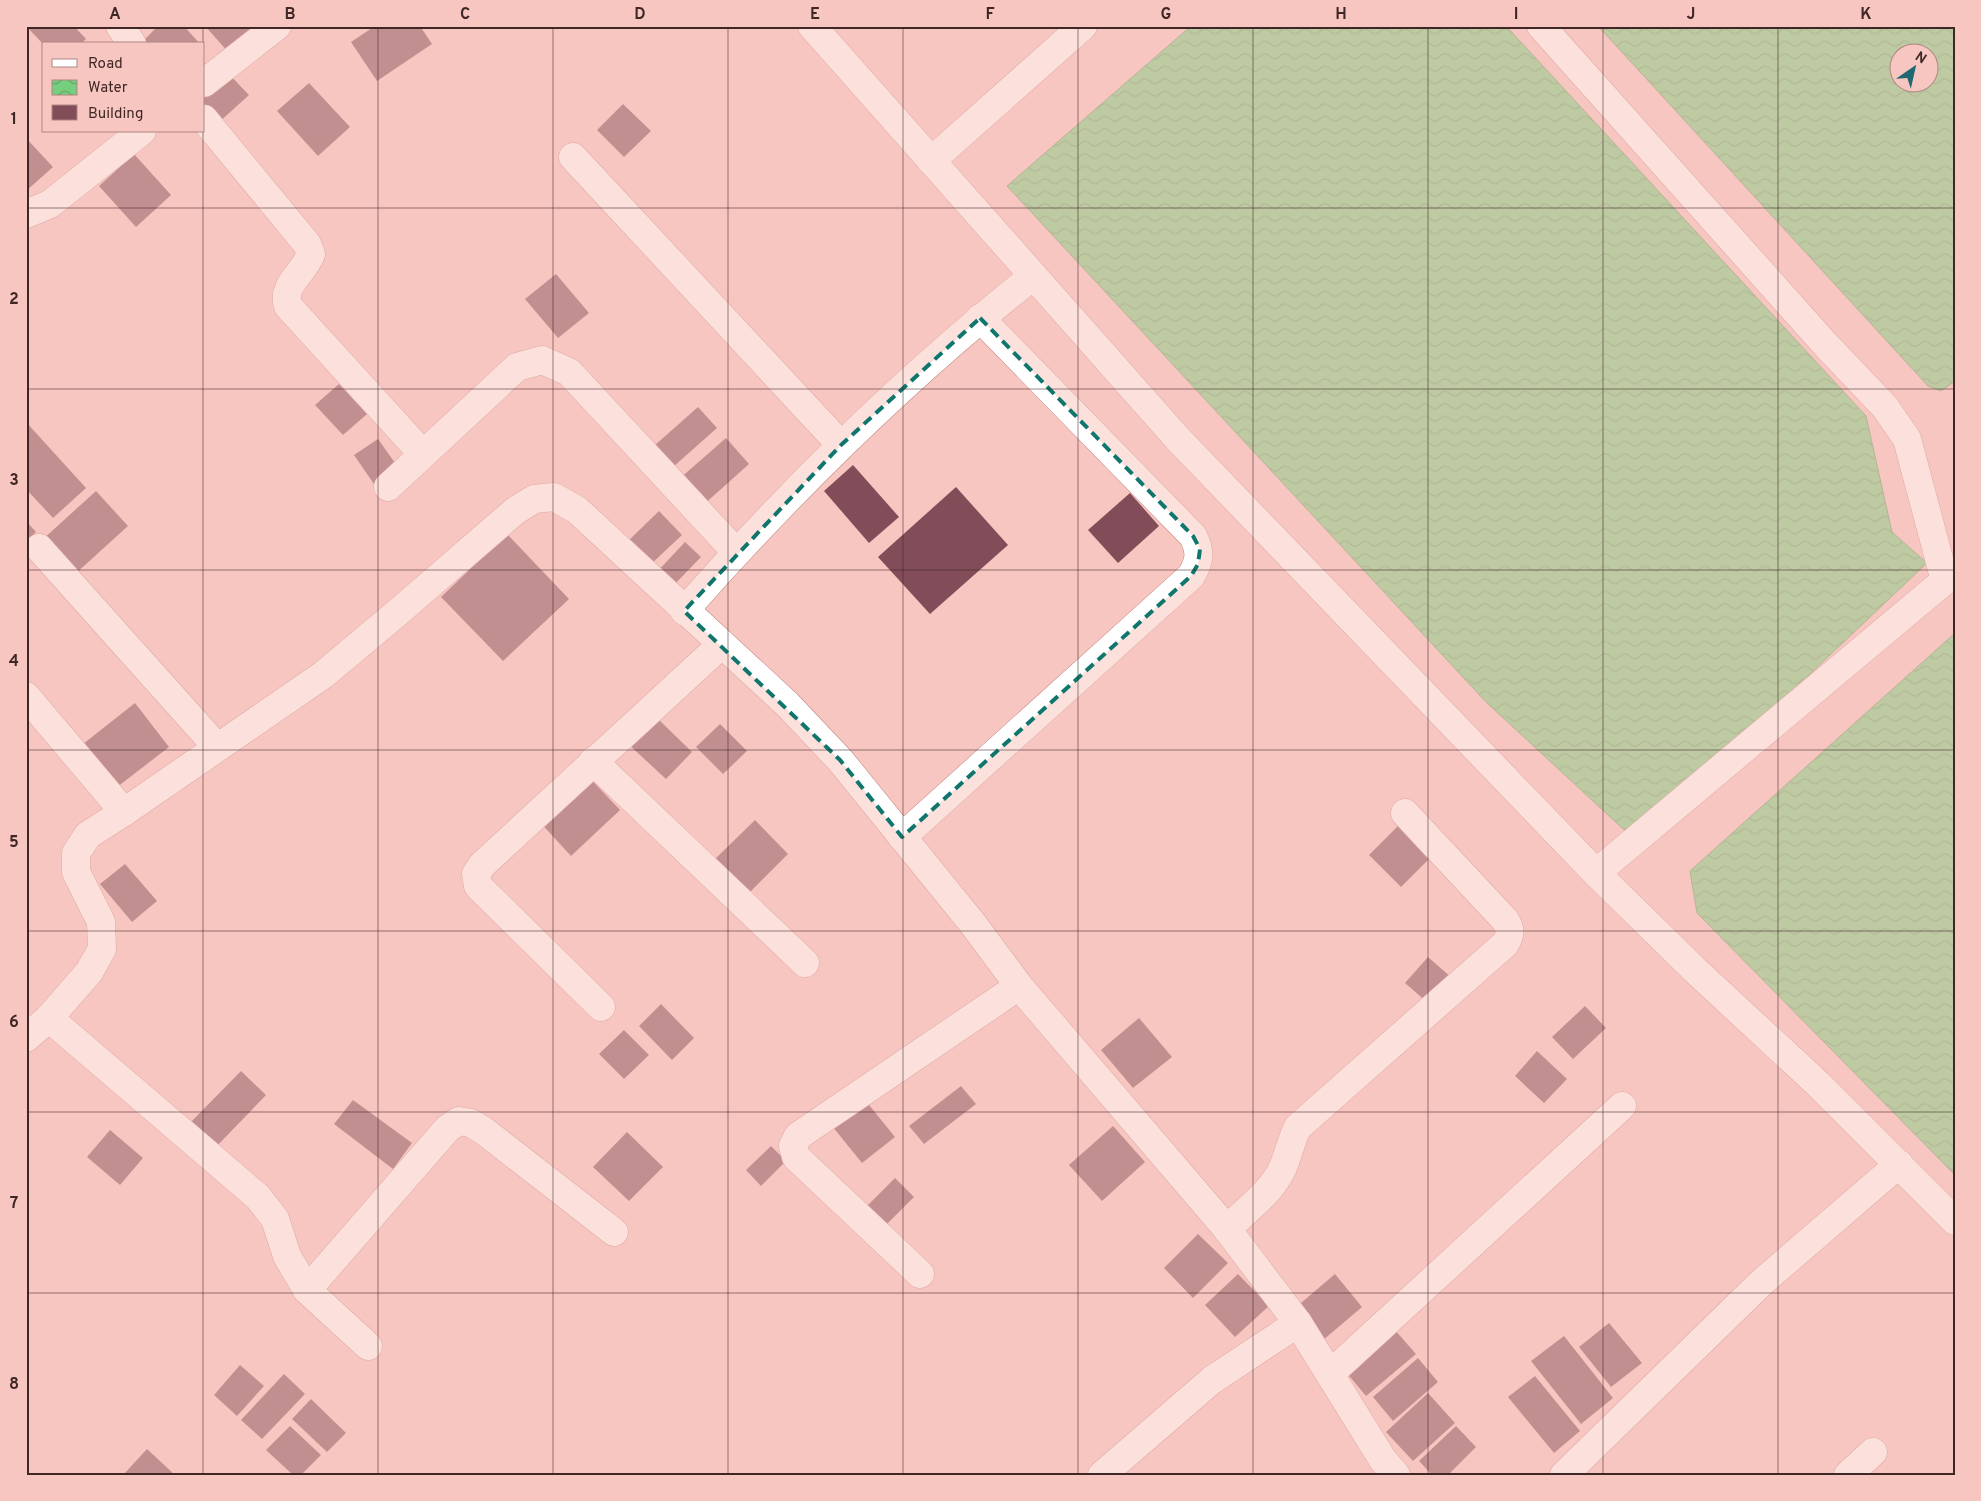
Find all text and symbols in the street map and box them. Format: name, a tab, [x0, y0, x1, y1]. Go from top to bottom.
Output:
text: A	[109, 5, 121, 25]
text: B	[284, 5, 296, 25]
text: C	[460, 5, 470, 25]
text: D	[634, 5, 646, 25]
text: E	[810, 5, 820, 25]
text: F	[985, 5, 995, 25]
text: G	[1161, 5, 1171, 25]
text: H	[1335, 5, 1347, 25]
text: I	[1514, 5, 1518, 25]
text: J	[1687, 5, 1695, 25]
text: K	[1860, 5, 1872, 25]
legend	[42, 42, 205, 132]
north arrow	[1888, 42, 1938, 92]
text: N	[1912, 49, 1929, 68]
text: Road	[88, 55, 123, 74]
text: Water	[88, 79, 128, 98]
text: Building	[88, 105, 143, 124]
text: 1	[11, 110, 17, 130]
text: 2	[9, 290, 19, 310]
text: 3	[9, 471, 19, 491]
text: 4	[9, 652, 19, 672]
text: 5	[9, 833, 19, 853]
text: 6	[9, 1013, 19, 1033]
text: 7	[10, 1194, 18, 1214]
text: 8	[9, 1375, 19, 1395]

